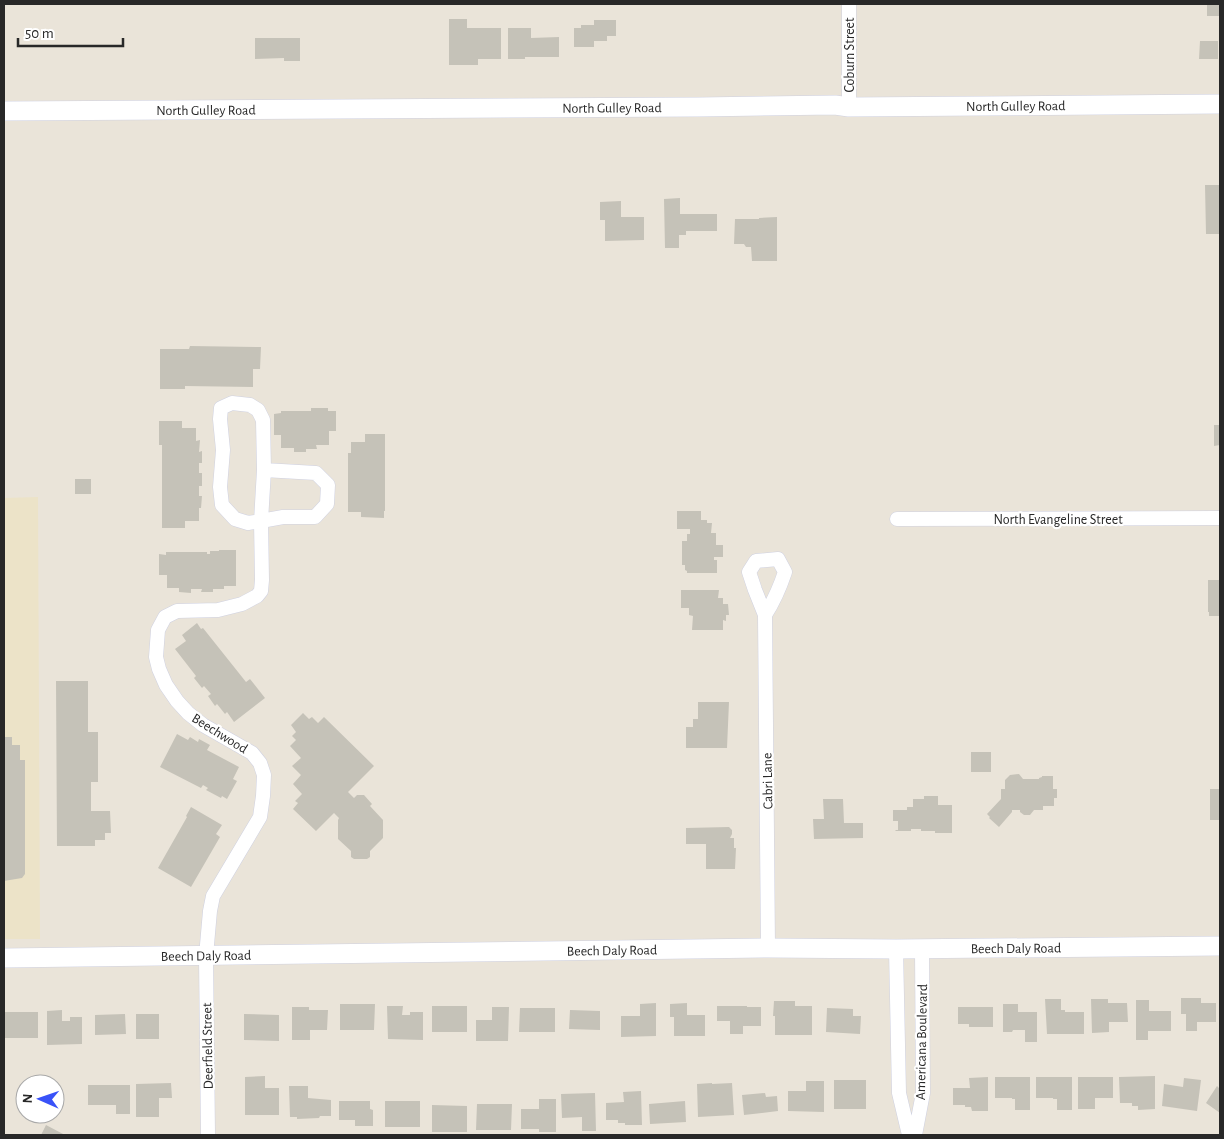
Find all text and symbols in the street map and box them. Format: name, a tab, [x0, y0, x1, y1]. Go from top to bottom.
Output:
scale bar	[18, 15, 122, 47]
street label: Coburn Street	[843, 17, 857, 93]
text: 50 m	[25, 26, 54, 41]
street label: North Gulley Road	[966, 99, 1066, 114]
street label: North Gulley Road	[562, 101, 662, 116]
street label: North Gulley Road	[156, 104, 256, 118]
street label: North Evangeline Street	[993, 513, 1123, 527]
street label: Beechwood	[189, 711, 250, 756]
street label: Cabri Lane	[761, 752, 775, 810]
street label: Beech Daly Road	[971, 941, 1061, 956]
street label: Beech Daly Road	[567, 943, 657, 959]
street label: Beech Daly Road	[161, 949, 251, 964]
street label: Americana Boulevard	[914, 984, 930, 1100]
street label: Deerfield Street	[200, 1002, 216, 1089]
north arrow	[15, 1074, 65, 1124]
text: N	[21, 1093, 35, 1104]

